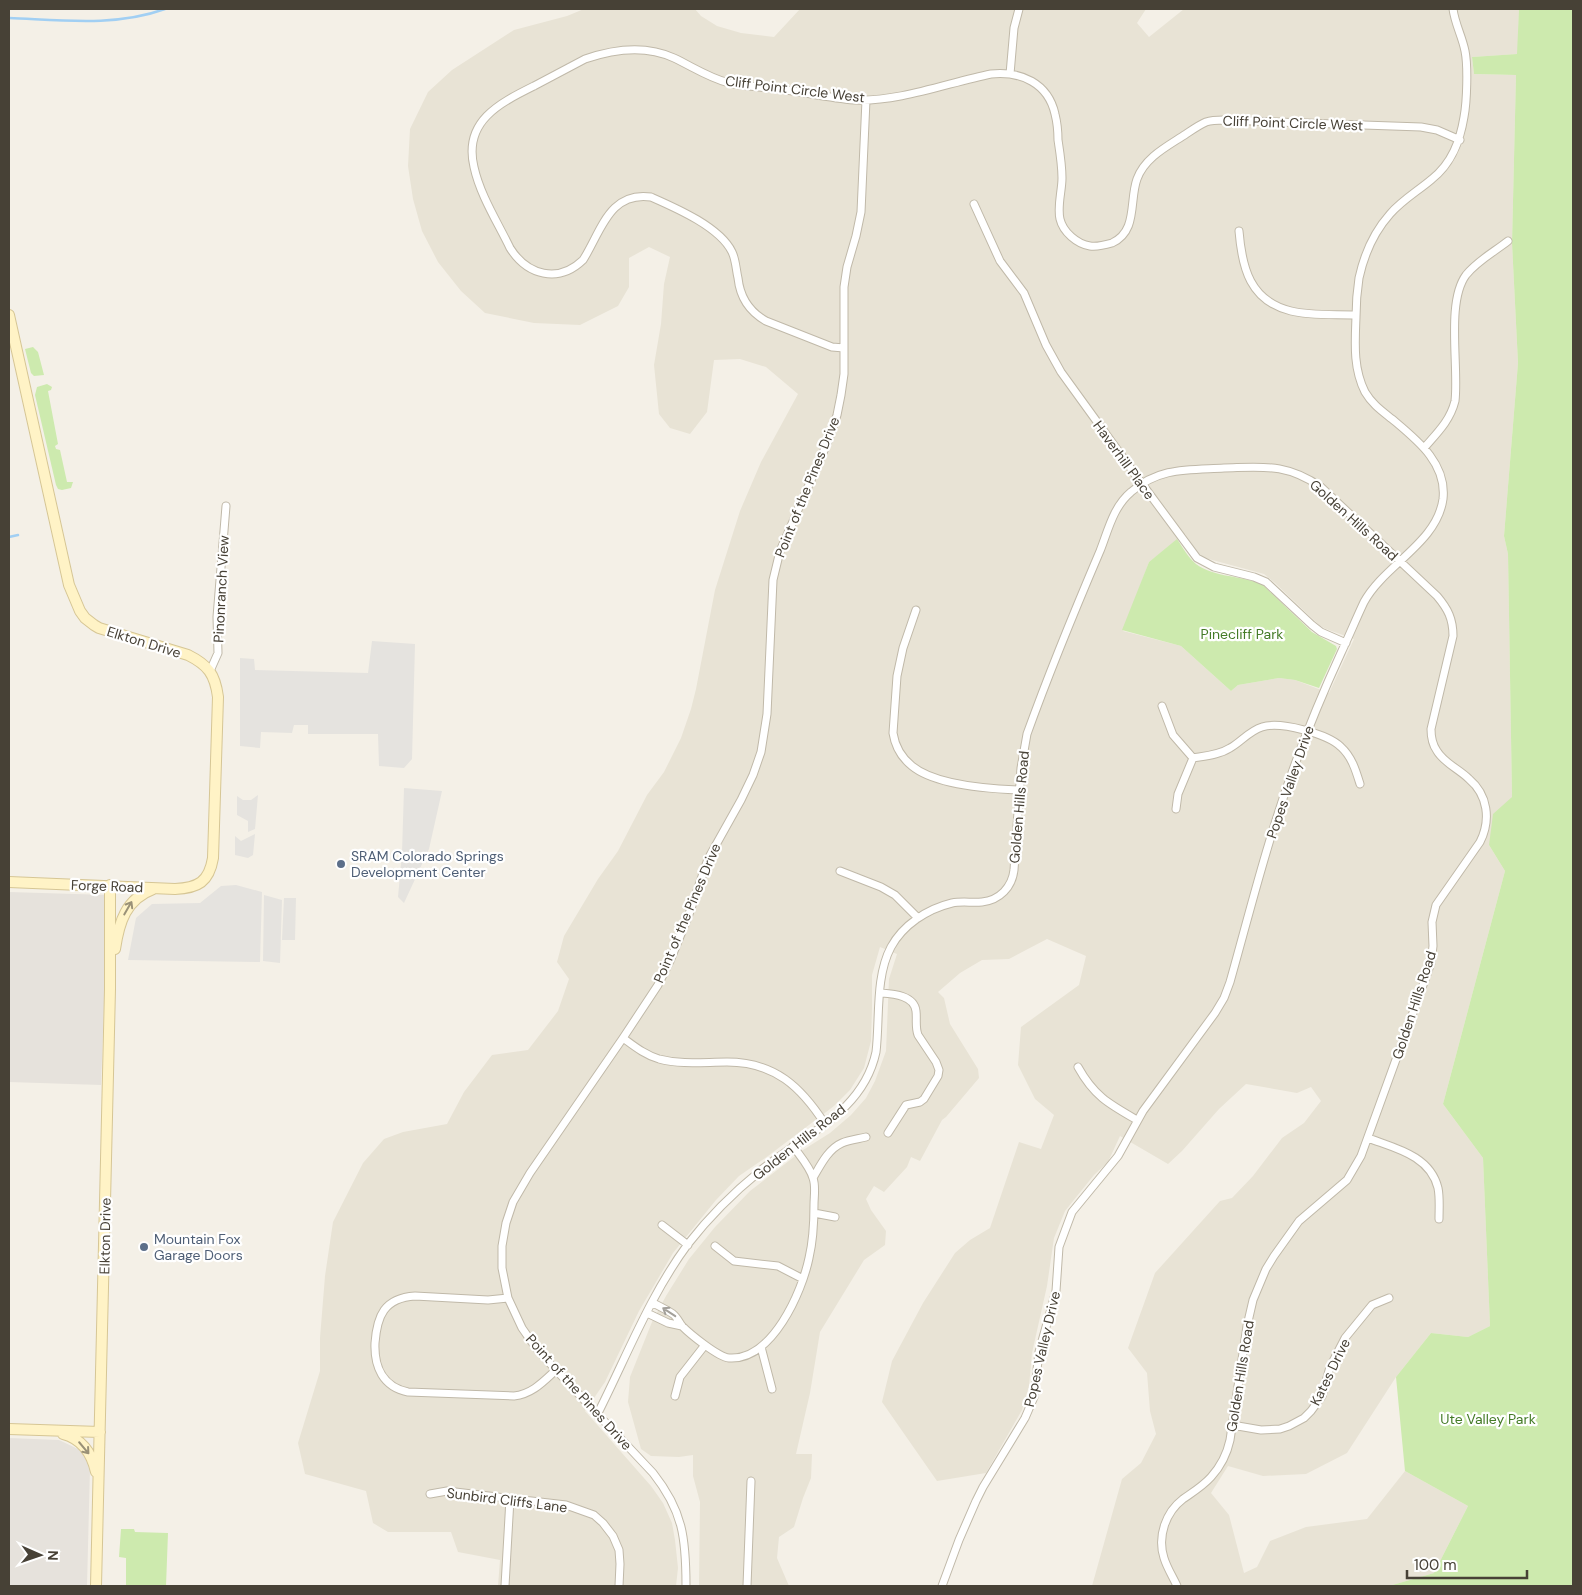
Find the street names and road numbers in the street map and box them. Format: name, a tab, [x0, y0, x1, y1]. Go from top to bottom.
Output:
street label: Cliff Point Circle West	[724, 72, 866, 106]
street label: Cliff Point Circle West	[1222, 112, 1364, 134]
street label: Point of the Pines Drive	[771, 414, 843, 560]
street label: Haverhill Place	[1089, 417, 1159, 503]
street label: Golden Hills Road	[1306, 476, 1402, 564]
street label: Pinonranch View	[209, 535, 233, 643]
street label: Elkton Drive	[105, 622, 183, 662]
street label: Popes Valley Drive	[1262, 723, 1318, 841]
street label: Golden Hills Road	[1005, 750, 1033, 864]
street label: Point of the Pines Drive	[649, 840, 725, 986]
street label: Forge Road	[71, 876, 143, 896]
street label: Golden Hills Road	[1388, 948, 1440, 1062]
street label: Golden Hills Road	[749, 1100, 849, 1184]
street label: Elkton Drive	[95, 1198, 115, 1274]
street label: Popes Valley Drive	[1020, 1289, 1064, 1409]
street label: Golden Hills Road	[1222, 1319, 1258, 1433]
street label: Point of the Pines Drive	[522, 1330, 636, 1454]
street label: Kates Drive	[1306, 1335, 1354, 1408]
street label: Sunbird Cliffs Lane	[446, 1484, 568, 1516]

